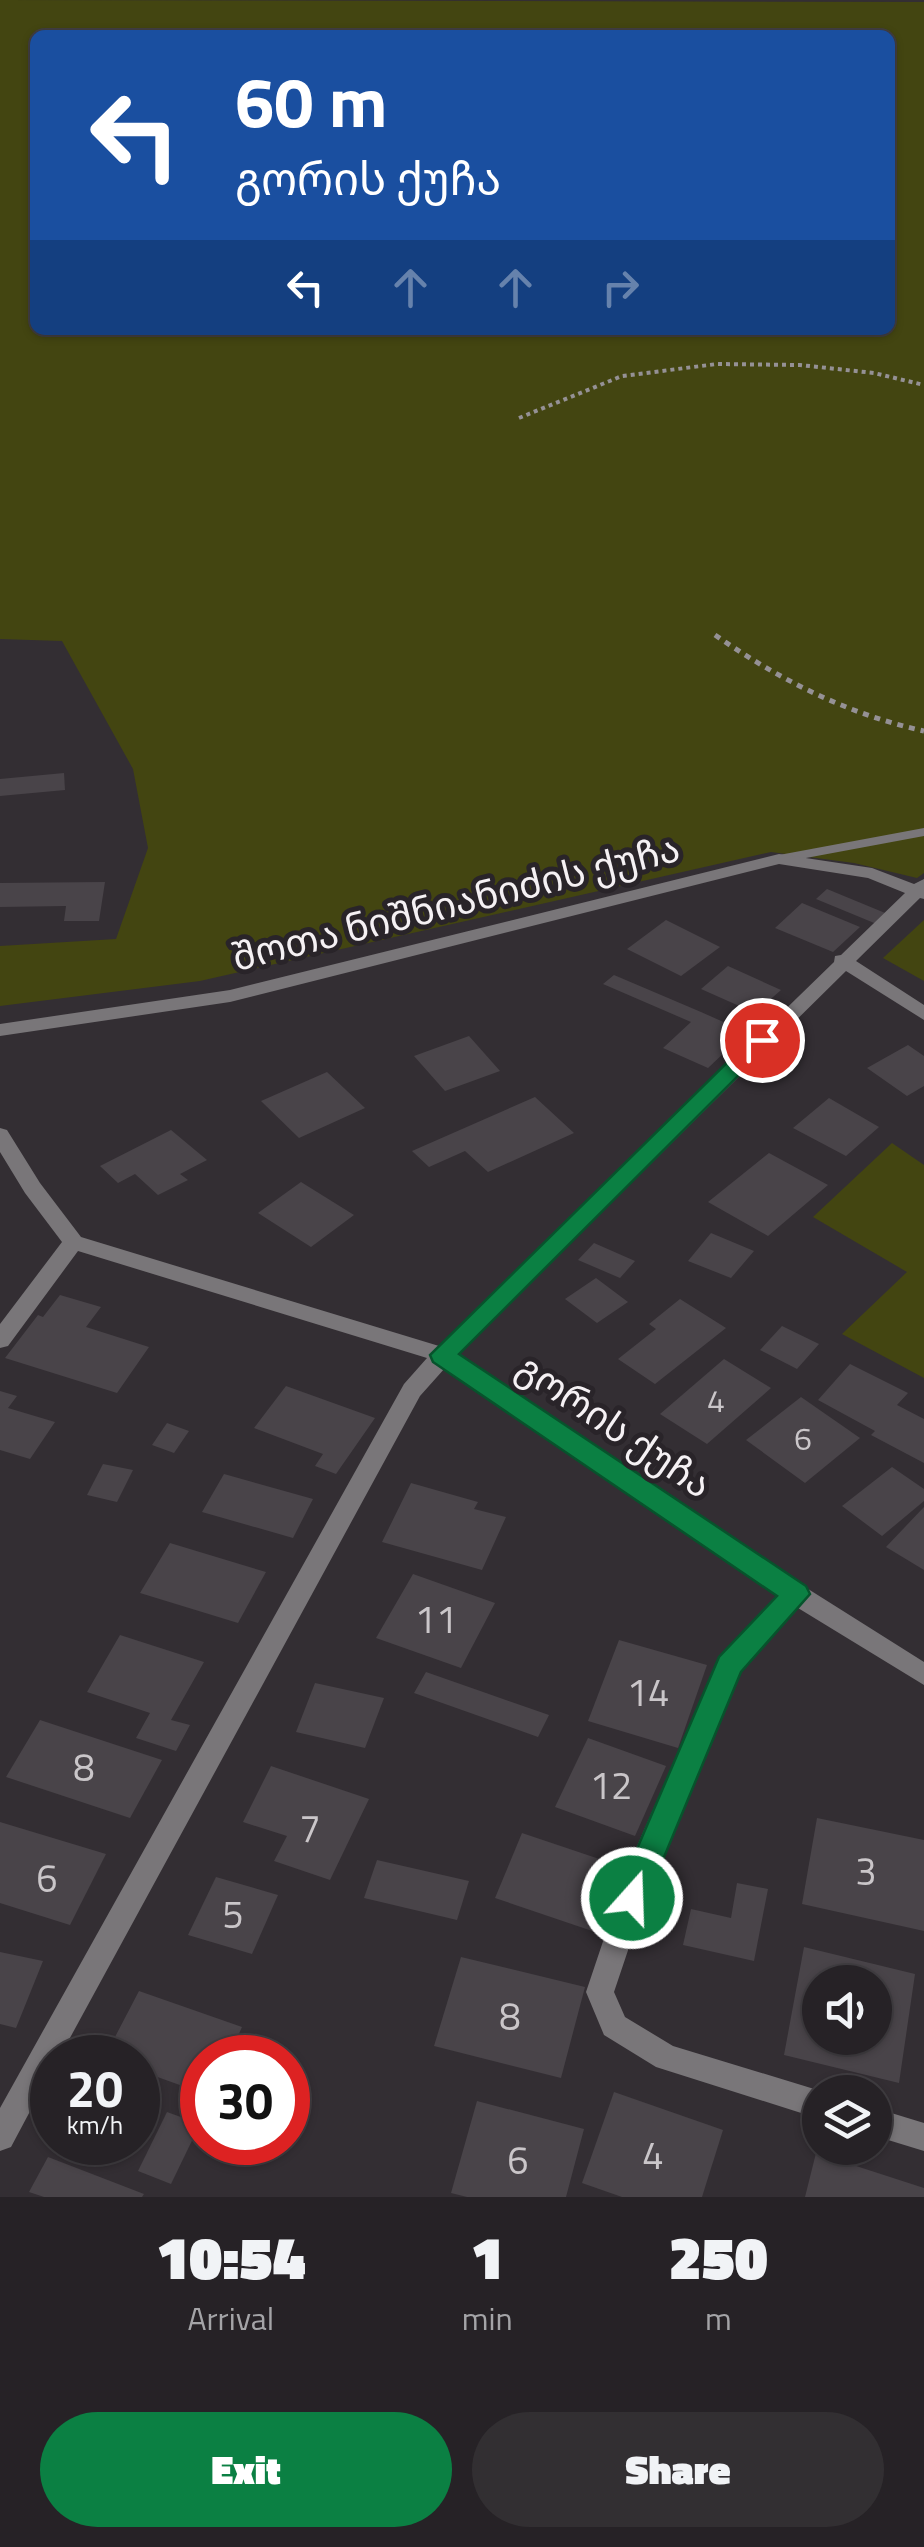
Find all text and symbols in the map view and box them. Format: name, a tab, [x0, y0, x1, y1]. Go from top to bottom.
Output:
text: 60 m	[235, 48, 388, 154]
icon: left	[70, 70, 200, 200]
text: გორის ქუჩა	[235, 144, 501, 212]
icon: left	[278, 260, 333, 315]
icon: ahead	[383, 260, 438, 315]
icon: ahead	[488, 260, 543, 315]
icon: right	[593, 260, 648, 315]
street label: შოთა ნიშნიანიძის ქუჩა	[226, 818, 686, 986]
pin	[720, 998, 805, 1083]
icon: arrive	[735, 1013, 790, 1068]
street label: გორის ქუჩა	[505, 1338, 724, 1512]
house number: 4	[707, 1376, 725, 1424]
house number: 6	[794, 1414, 812, 1462]
house number: 11	[415, 1590, 457, 1648]
house number: 14	[627, 1663, 669, 1721]
house number: 8	[73, 1738, 95, 1796]
house number: 12	[590, 1756, 632, 1814]
house number: 7	[299, 1799, 321, 1857]
house number: 3	[855, 1842, 877, 1900]
position arrow	[580, 1846, 684, 1950]
house number: 6	[36, 1849, 58, 1907]
house number: 5	[222, 1885, 244, 1943]
map controls	[802, 1965, 892, 2165]
button: sound	[802, 1965, 892, 2055]
house number: 8	[499, 1987, 521, 2045]
speed limit sign: 30	[180, 2035, 310, 2165]
text: 20	[67, 2050, 123, 2126]
button: layers	[802, 2075, 892, 2165]
text: km/h	[67, 2106, 123, 2144]
house number: 4	[642, 2126, 664, 2184]
house number: 6	[507, 2131, 529, 2189]
text: 10:54	[156, 2211, 305, 2302]
text: 1	[471, 2211, 504, 2302]
text: 250	[669, 2211, 768, 2302]
text: Arrival	[187, 2294, 274, 2342]
text: min	[462, 2294, 513, 2342]
text: m	[705, 2294, 732, 2342]
button: Exit	[40, 2412, 452, 2527]
button: Share	[472, 2412, 884, 2527]

